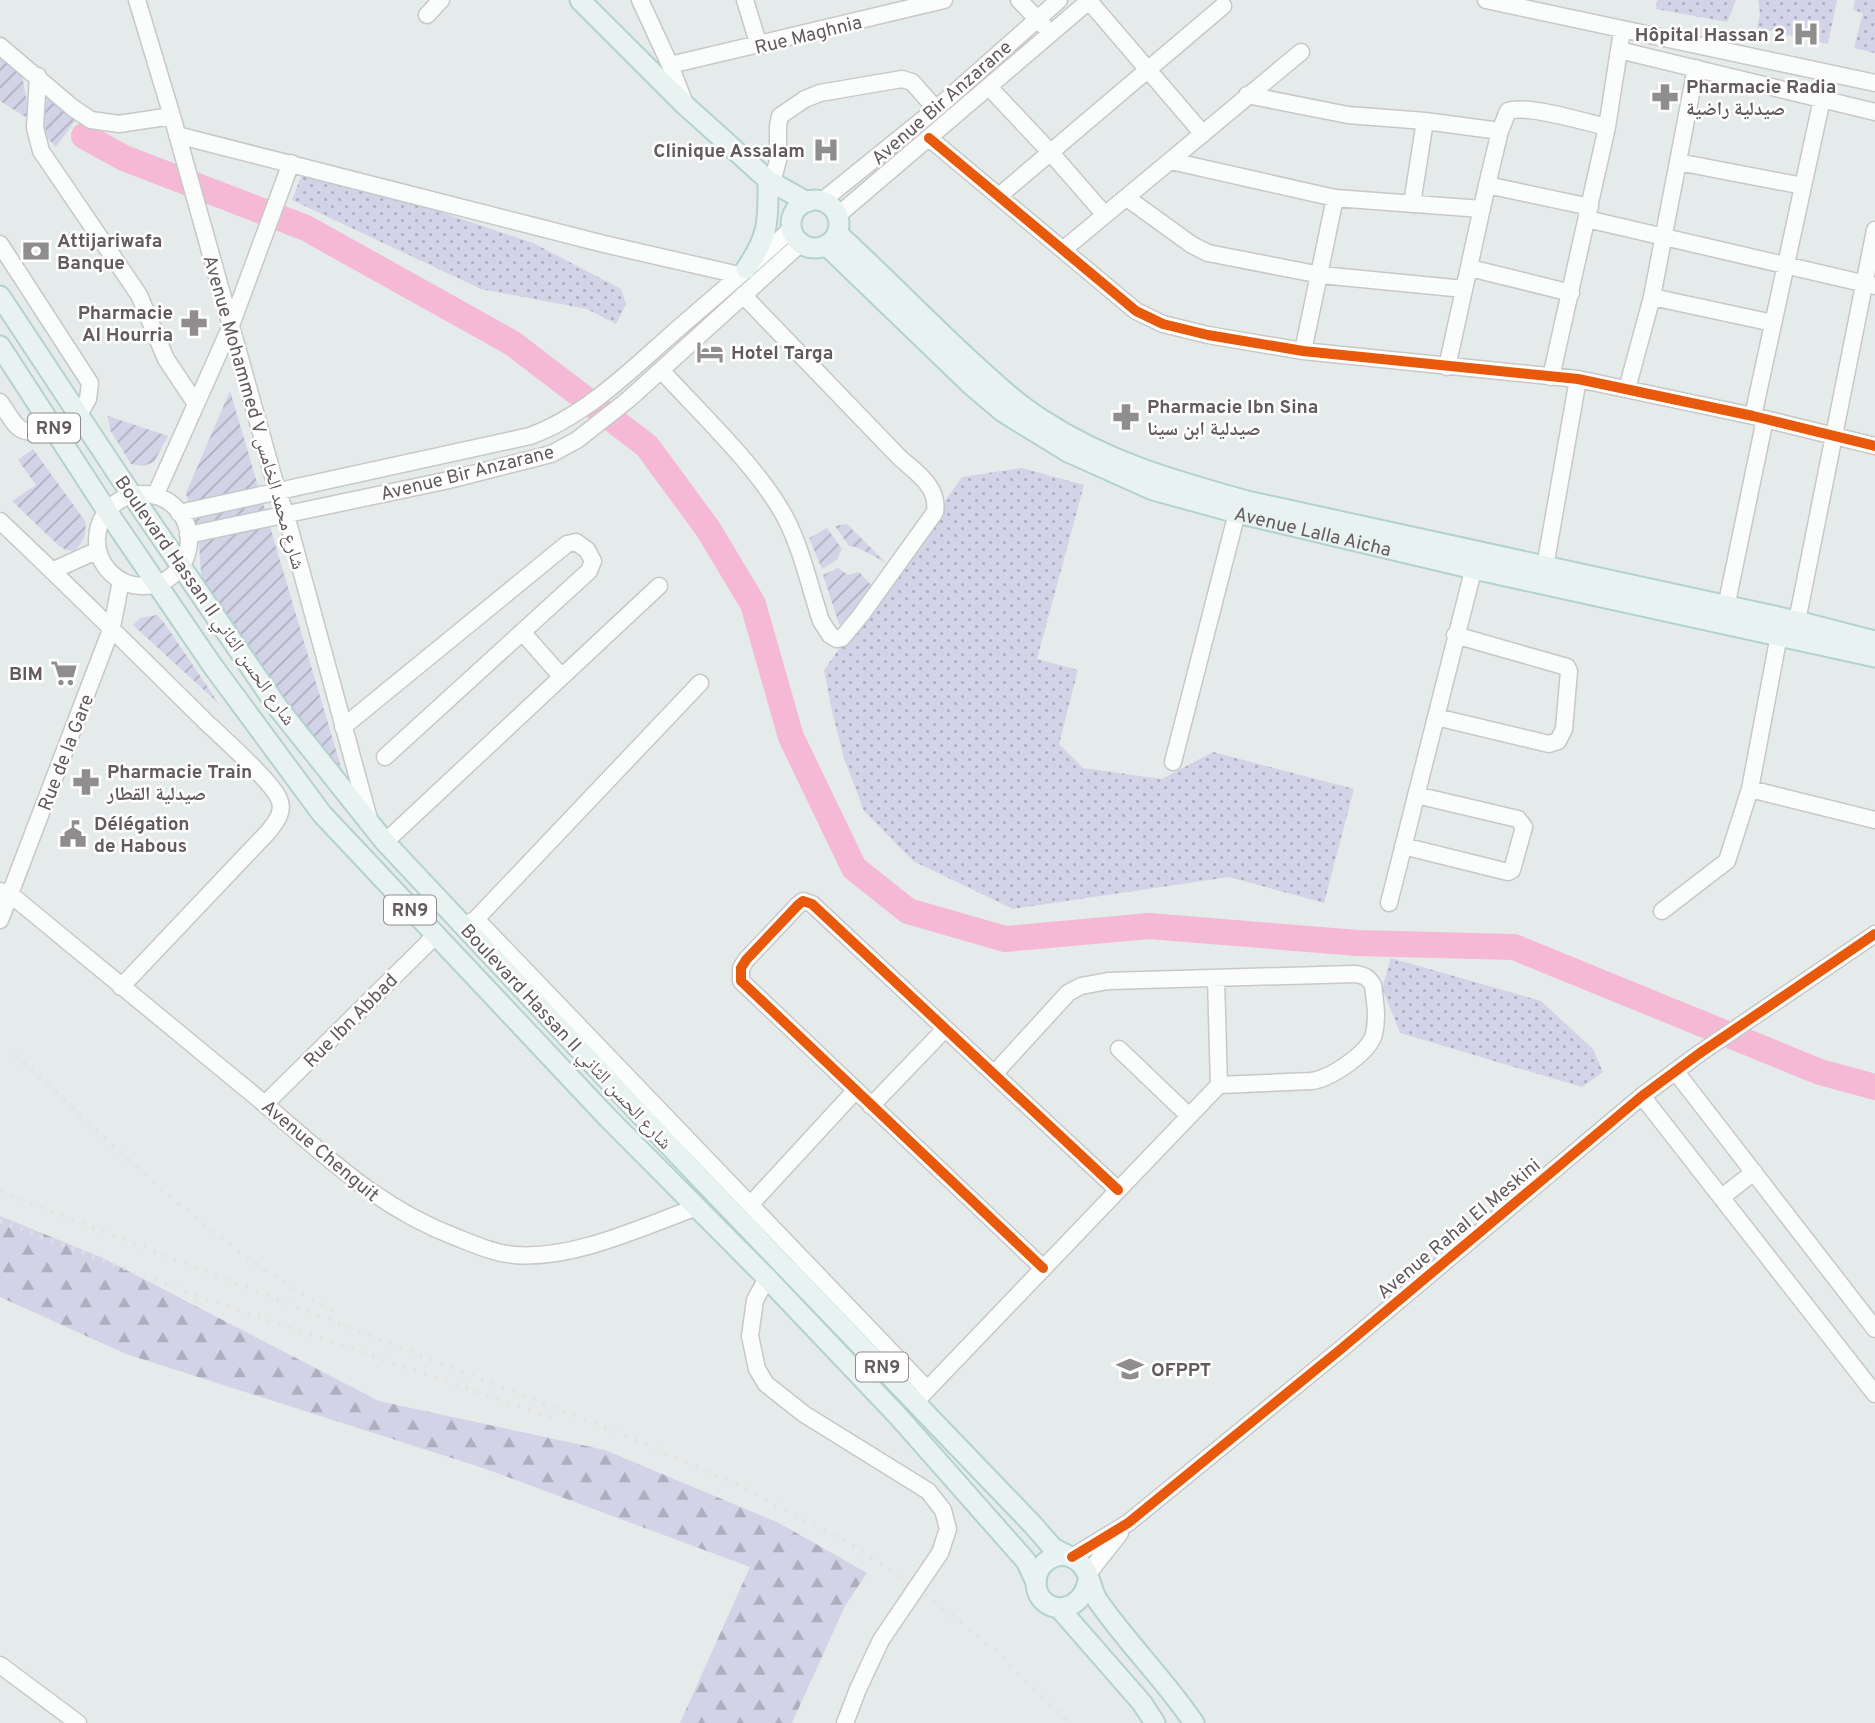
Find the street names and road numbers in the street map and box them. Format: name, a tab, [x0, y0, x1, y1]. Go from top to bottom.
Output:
street label: Rue Maghnia	[752, 11, 865, 61]
street label: Avenue Bir Anzarane	[867, 36, 1017, 171]
street label: Avenue Mohammed V شارع محمد الخامس	[197, 253, 310, 573]
road number: RN9	[28, 414, 80, 442]
street label: Avenue Bir Anzarane	[378, 441, 557, 507]
street label: Boulevard Hassan II شارع الحسن الثاني	[107, 471, 300, 732]
street label: Avenue Lalla Aicha	[1232, 503, 1393, 563]
street label: Rue de la Gare	[34, 691, 100, 814]
road number: RN9	[384, 896, 436, 925]
street label: Boulevard Hassan II شارع الحسن الثاني	[453, 920, 677, 1156]
street label: Rue Ibn Abbad	[299, 969, 404, 1074]
street label: Avenue Chenguit	[256, 1095, 383, 1208]
street label: Avenue Rahal El Meskini	[1373, 1154, 1546, 1305]
road number: RN9	[856, 1352, 908, 1382]

